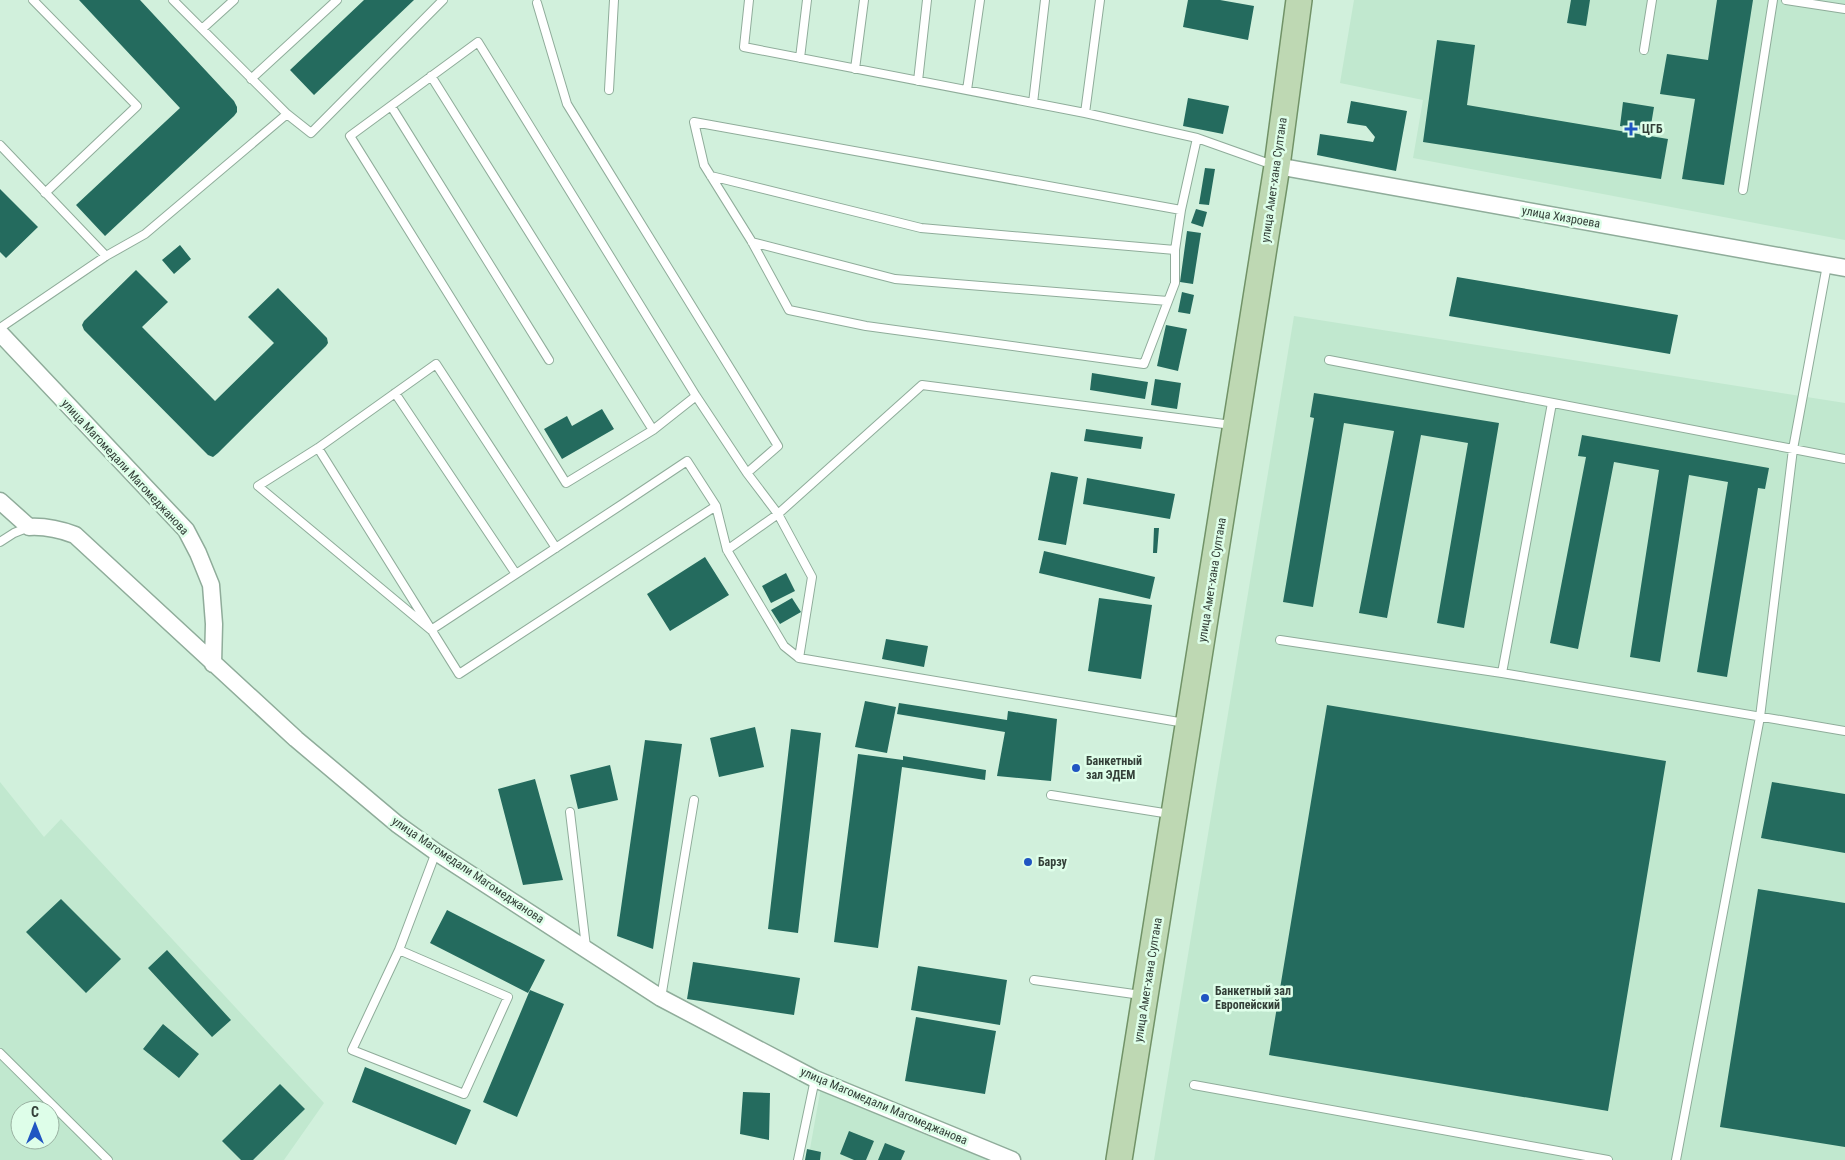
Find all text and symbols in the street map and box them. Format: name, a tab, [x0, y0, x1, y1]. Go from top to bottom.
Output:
street label: улица Амет-хана Султана	[1258, 116, 1290, 243]
marker: ЦГБ	[1624, 122, 1638, 136]
place label: ЦГБ	[1642, 122, 1663, 136]
street label: улица Хизроева	[1521, 203, 1601, 231]
street label: улица Магомедали Магомеджановa	[58, 396, 192, 538]
street label: улица Амет-хана Султана	[1195, 516, 1229, 643]
place label: Банкетный зал ЭДЕМ	[1086, 754, 1142, 782]
marker: Банкетный зал ЭДЕМ	[1070, 762, 1082, 774]
street label: улица Магомедали Магомеджановa	[389, 814, 547, 926]
place label: Барзу	[1038, 855, 1068, 869]
marker: Барзу	[1022, 856, 1034, 868]
street label: улица Амет-хана Султана	[1131, 916, 1165, 1043]
place label: Банкетный зал Европейский	[1215, 984, 1291, 1012]
marker: Банкетный зал Европейский	[1199, 992, 1211, 1004]
street label: улица Магомедали Магомеджановa	[798, 1064, 970, 1148]
north arrow	[10, 1100, 60, 1150]
text: С	[31, 1104, 39, 1120]

